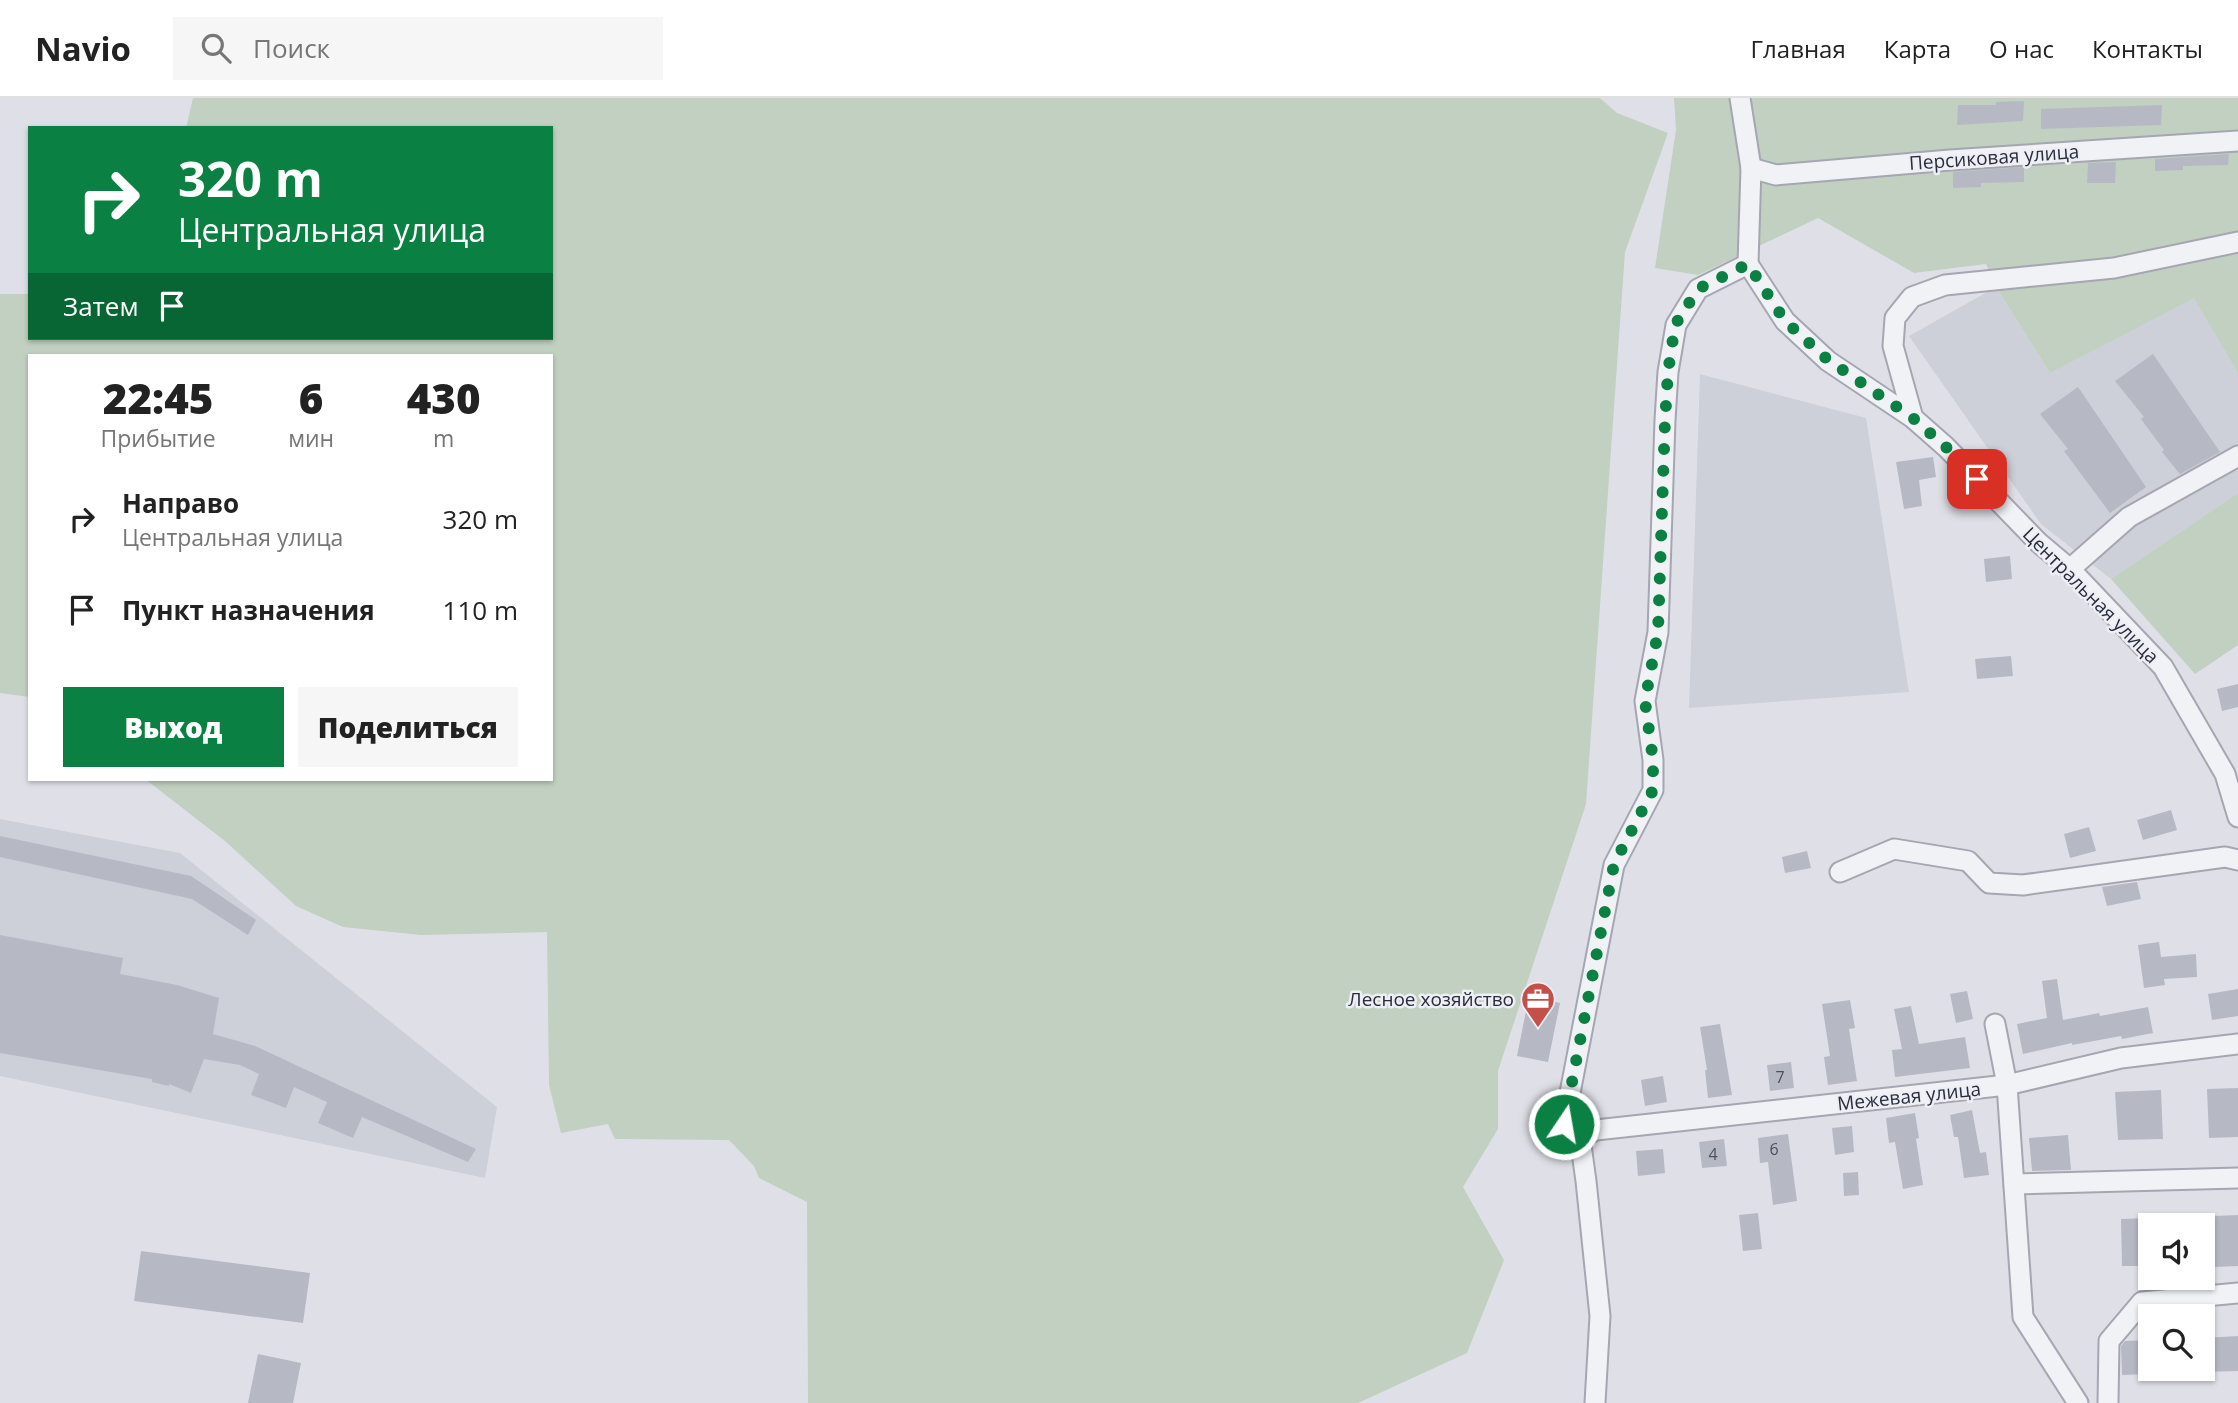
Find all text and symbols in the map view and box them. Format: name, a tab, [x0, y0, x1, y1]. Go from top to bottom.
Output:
search box	[173, 17, 663, 80]
text: Navio	[35, 26, 131, 71]
icon: search	[197, 29, 235, 67]
text: Поиск	[253, 30, 330, 66]
text: Главная	[1751, 32, 1846, 65]
text: Карта	[1884, 32, 1951, 65]
text: О нас	[1989, 32, 2054, 65]
text: Контакты	[2092, 32, 2203, 65]
street label: Персиковая улица	[1908, 138, 2080, 176]
text: 320 m	[178, 145, 323, 211]
icon: right	[63, 154, 154, 245]
text: Центральная улица	[178, 208, 486, 251]
icon: arrive	[153, 287, 191, 325]
text: Затем	[63, 288, 139, 324]
text: 22:45	[103, 369, 213, 426]
text: 6	[299, 369, 323, 426]
text: 430	[407, 369, 480, 426]
text: Прибытие	[100, 422, 216, 454]
text: мин	[288, 422, 334, 454]
text: m	[433, 422, 454, 454]
pin	[1947, 449, 2007, 509]
icon: arrive	[1958, 460, 1996, 498]
text: Направо	[122, 485, 239, 521]
icon: right	[63, 500, 101, 538]
text: 320 m	[443, 501, 518, 537]
text: Центральная улица	[122, 521, 343, 553]
street label: Центральная улица	[2017, 521, 2165, 669]
icon: arrive	[63, 591, 101, 629]
text: Пункт назначения	[122, 592, 375, 628]
text: 110 m	[443, 592, 518, 628]
button: Выход	[63, 687, 284, 767]
button: Поделиться	[298, 687, 518, 767]
office icon: Лесное хозяйство	[1519, 980, 1557, 1029]
place label: Лесное хозяйство	[1348, 986, 1514, 1012]
house number: 7	[1775, 1066, 1785, 1088]
street label: Межевая улица	[1836, 1076, 1982, 1116]
position arrow	[1527, 1087, 1601, 1161]
house number: 6	[1769, 1138, 1779, 1160]
house number: 4	[1708, 1143, 1718, 1165]
map controls	[2138, 1213, 2215, 1381]
button: sound	[2138, 1213, 2215, 1290]
button: search	[2138, 1304, 2215, 1381]

